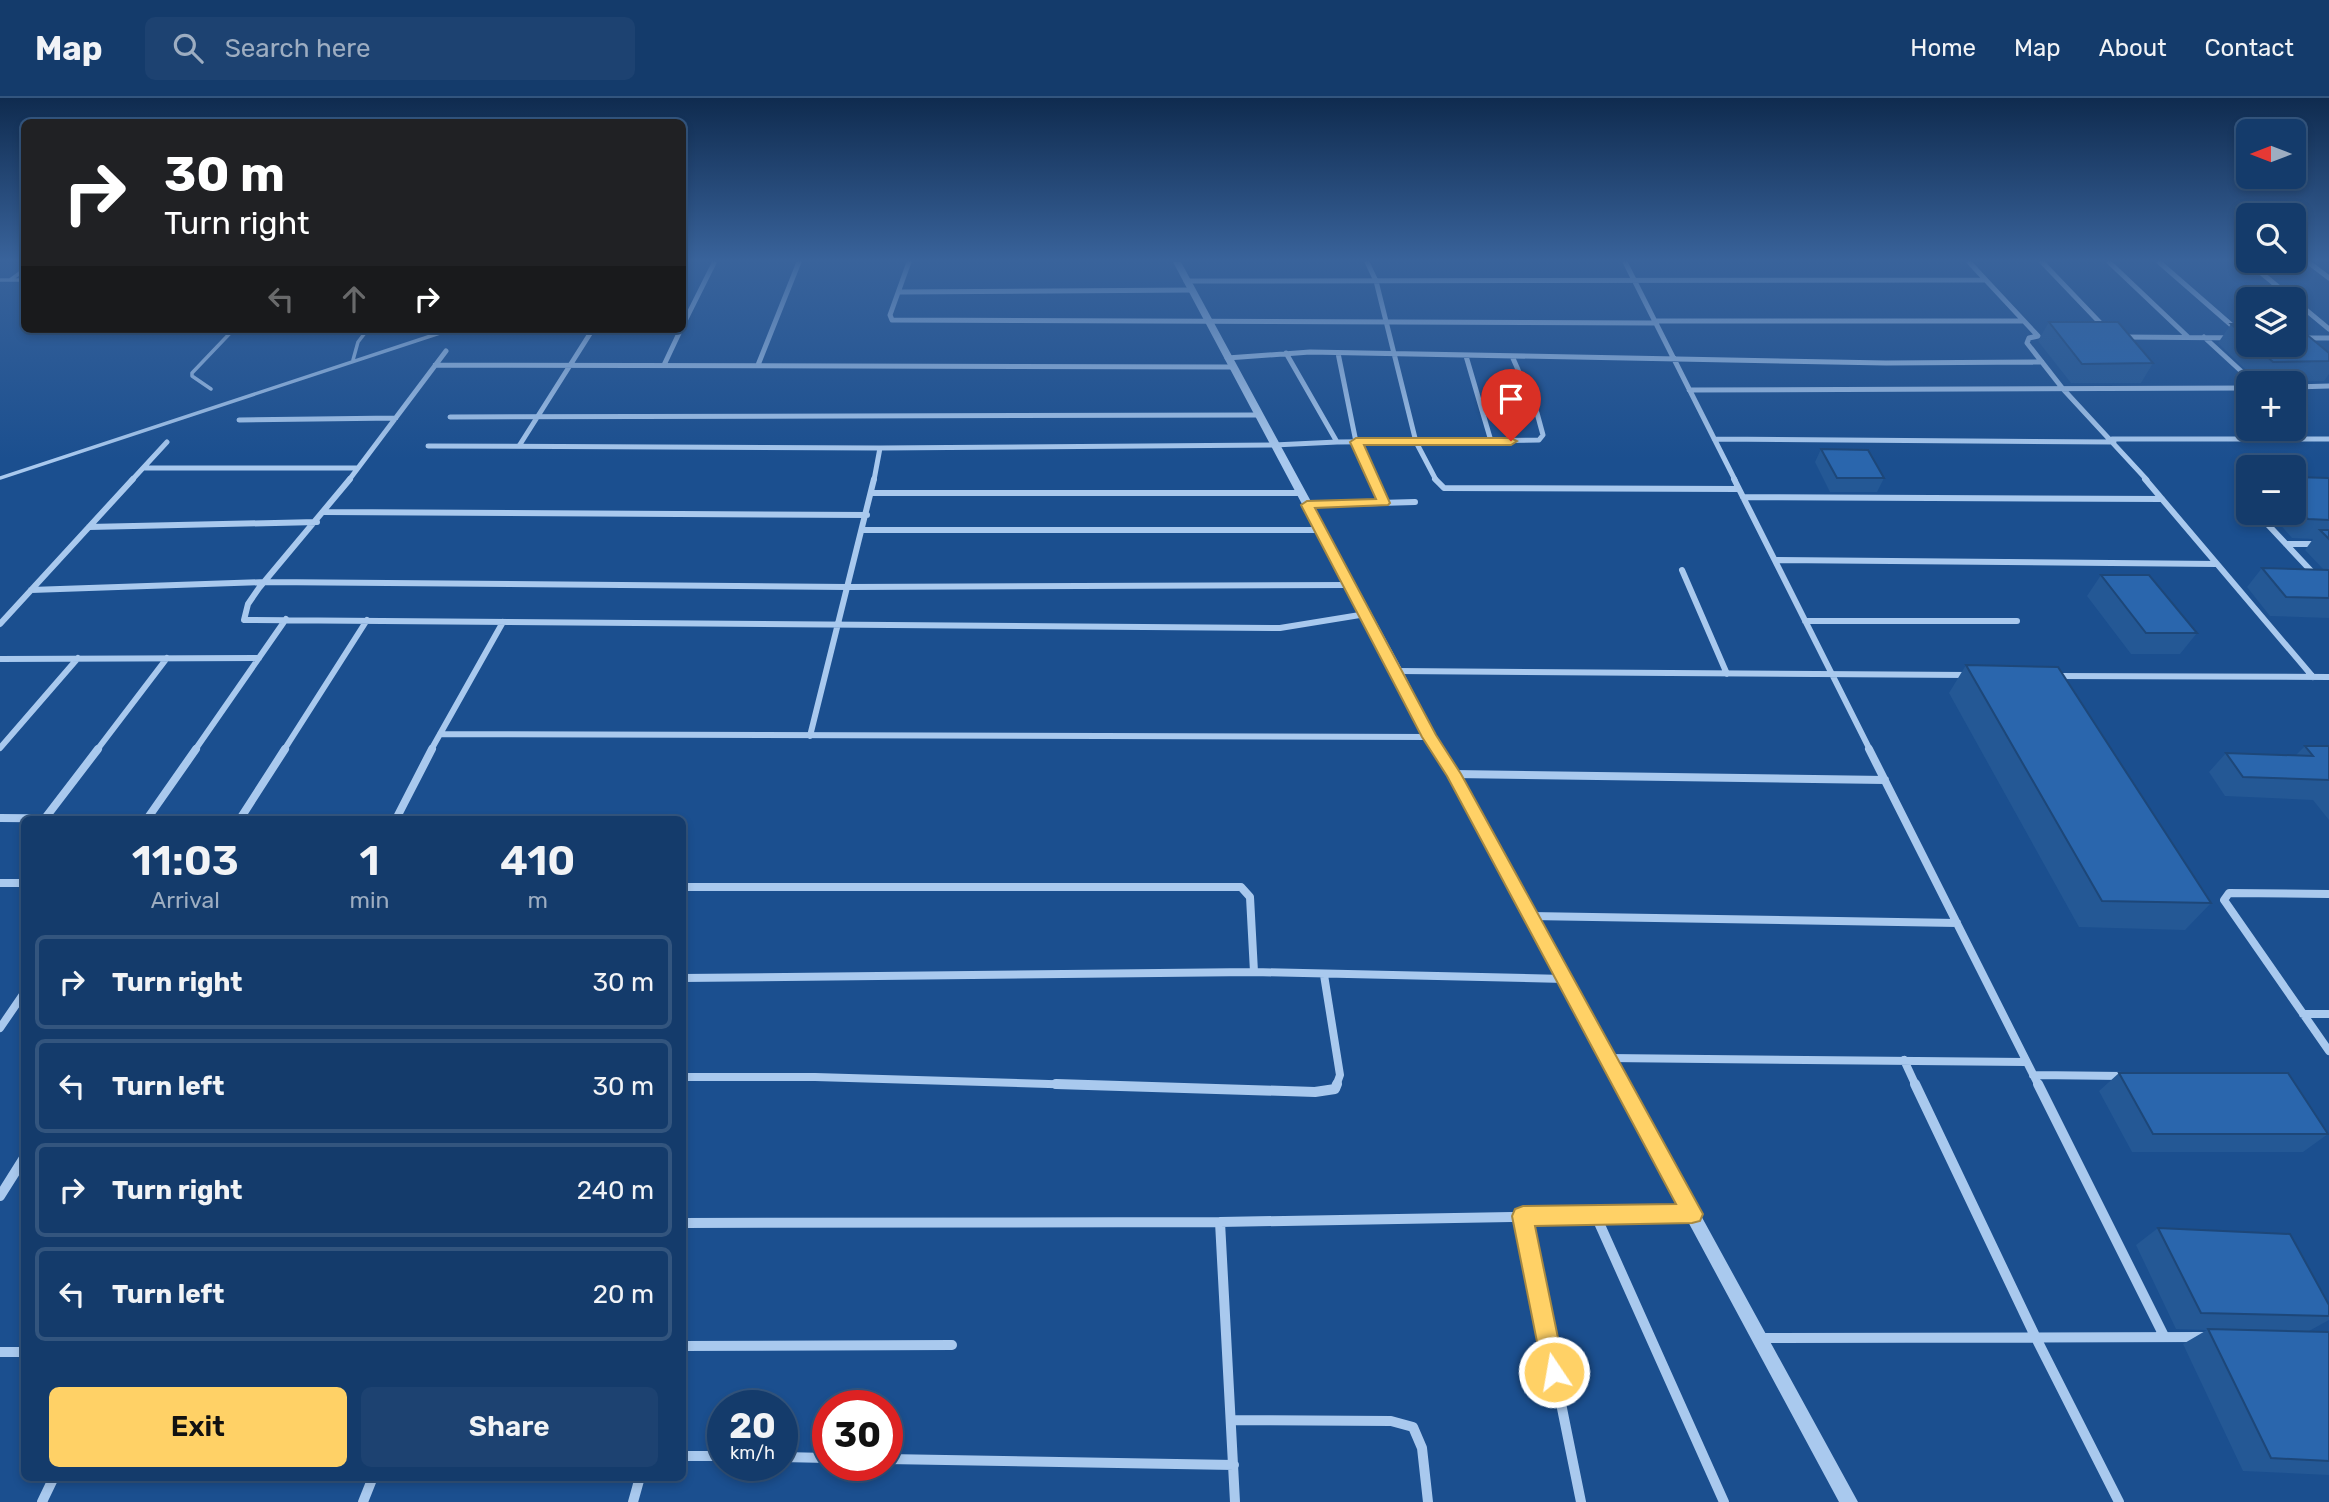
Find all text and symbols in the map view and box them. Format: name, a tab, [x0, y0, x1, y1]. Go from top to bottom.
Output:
search box	[145, 17, 635, 80]
text: Map	[35, 29, 103, 68]
icon: search	[169, 29, 207, 67]
text: Search here	[225, 33, 370, 64]
text: Home	[1910, 34, 1976, 62]
text: Map	[2014, 34, 2061, 62]
text: About	[2099, 34, 2167, 62]
text: Contact	[2205, 34, 2294, 62]
north arrow	[2236, 119, 2306, 189]
map controls	[2236, 119, 2306, 525]
text: 30 m	[164, 145, 285, 203]
icon: right	[49, 147, 140, 238]
button: search	[2236, 203, 2306, 273]
text: Turn right	[164, 204, 309, 242]
icon: left	[262, 280, 300, 318]
icon: ahead	[335, 280, 373, 318]
icon: right	[408, 280, 446, 318]
button: layers	[2236, 287, 2306, 357]
pin	[1481, 369, 1541, 441]
button: +	[2236, 371, 2306, 441]
icon: arrive	[1492, 380, 1530, 418]
button: −	[2236, 455, 2306, 525]
text: 11:03	[132, 836, 239, 886]
text: 1	[359, 836, 380, 886]
text: 410	[500, 836, 575, 886]
text: Arrival	[151, 886, 220, 914]
text: min	[350, 886, 389, 914]
text: m	[527, 886, 548, 914]
icon: right	[53, 963, 91, 1001]
text: Turn right	[112, 967, 242, 998]
text: 30 m	[592, 967, 654, 998]
icon: left	[53, 1067, 91, 1105]
text: Turn left	[112, 1071, 224, 1102]
text: 30 m	[592, 1071, 654, 1102]
icon: right	[53, 1171, 91, 1209]
text: Turn right	[112, 1175, 242, 1206]
text: 240 m	[577, 1175, 654, 1206]
icon: left	[53, 1275, 91, 1313]
text: Turn left	[112, 1279, 224, 1310]
text: 20 m	[593, 1279, 654, 1310]
position arrow	[1517, 1335, 1591, 1409]
button: Exit	[49, 1387, 347, 1467]
button: Share	[361, 1387, 658, 1467]
speed limit sign: 30	[812, 1390, 903, 1481]
text: 20	[729, 1405, 776, 1447]
text: km/h	[730, 1442, 775, 1464]

